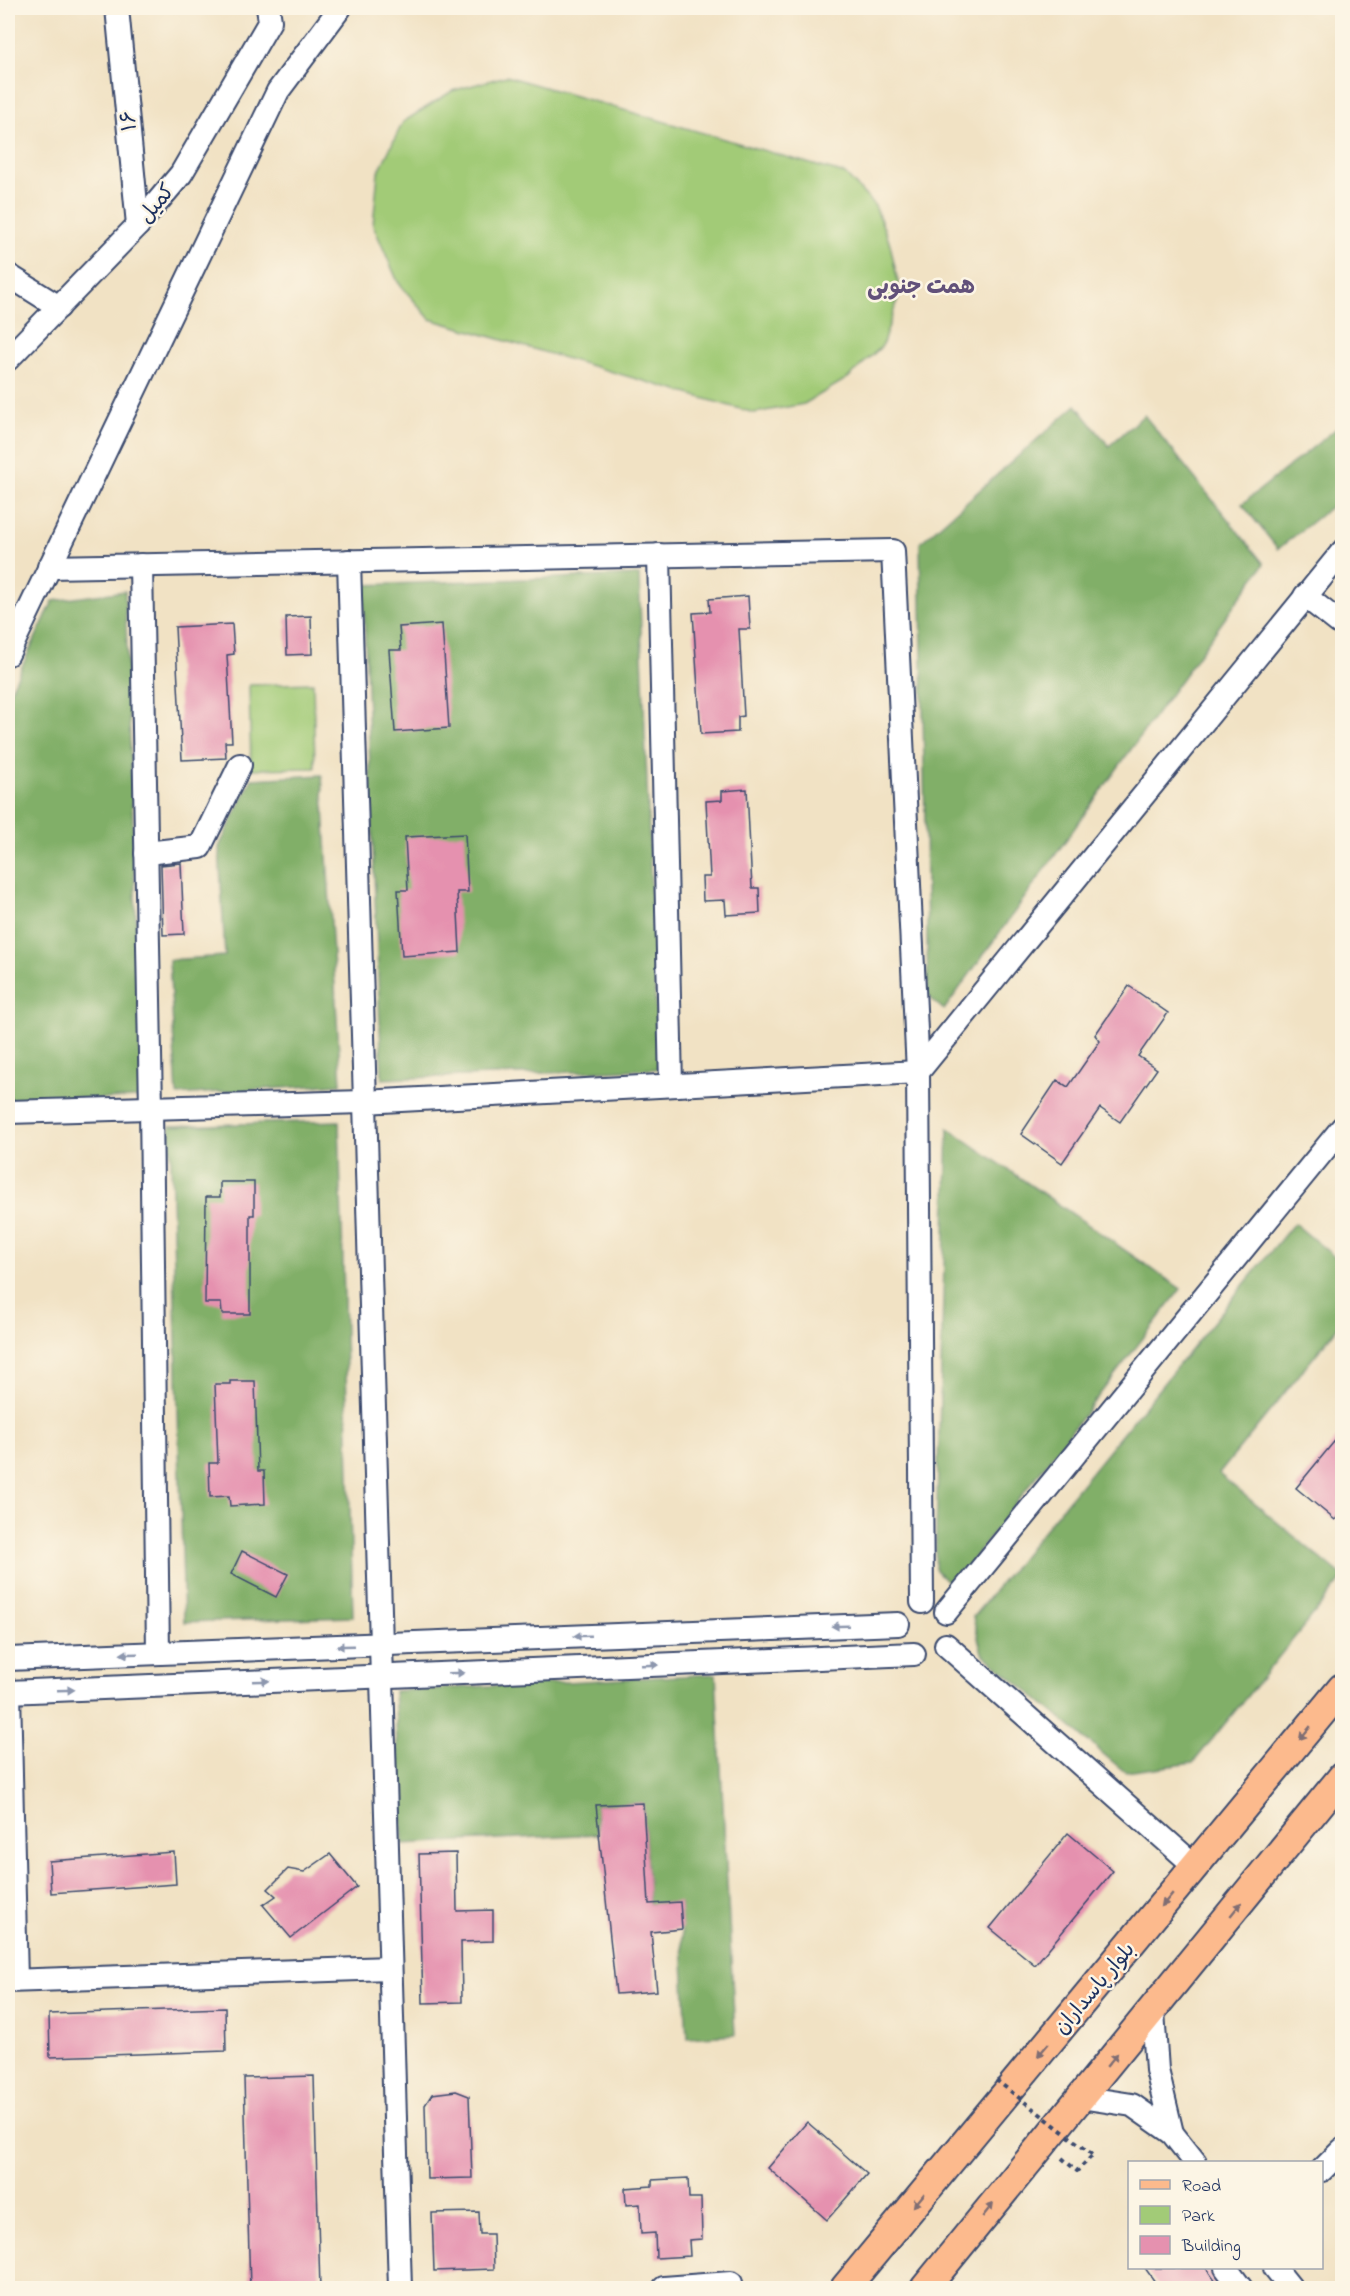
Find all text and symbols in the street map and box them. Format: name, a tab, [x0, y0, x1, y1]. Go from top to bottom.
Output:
street label: ۱۶	[114, 109, 146, 132]
street label: کمیل	[132, 178, 183, 231]
district label: همت جنوبی	[867, 272, 975, 304]
one-way arrow	[830, 1622, 849, 1631]
one-way arrow	[572, 1632, 591, 1641]
one-way arrow	[335, 1641, 354, 1650]
one-way arrow	[120, 1649, 139, 1659]
one-way arrow	[641, 1660, 660, 1669]
one-way arrow	[446, 1668, 465, 1678]
one-way arrow	[251, 1677, 270, 1686]
one-way arrow	[56, 1685, 75, 1694]
one-way arrow	[1299, 1726, 1312, 1741]
one-way arrow	[1161, 1892, 1174, 1908]
one-way arrow	[1229, 1901, 1242, 1917]
street label: بلوار پاسداران	[1048, 1937, 1143, 2042]
one-way arrow	[1036, 2042, 1049, 2058]
one-way arrow	[1105, 2052, 1118, 2067]
legend	[1128, 2161, 1323, 2269]
text: Road	[1182, 2174, 1221, 2200]
one-way arrow	[912, 2192, 925, 2208]
one-way arrow	[982, 2203, 994, 2218]
text: Park	[1182, 2204, 1215, 2230]
text: Building	[1181, 2234, 1241, 2261]

